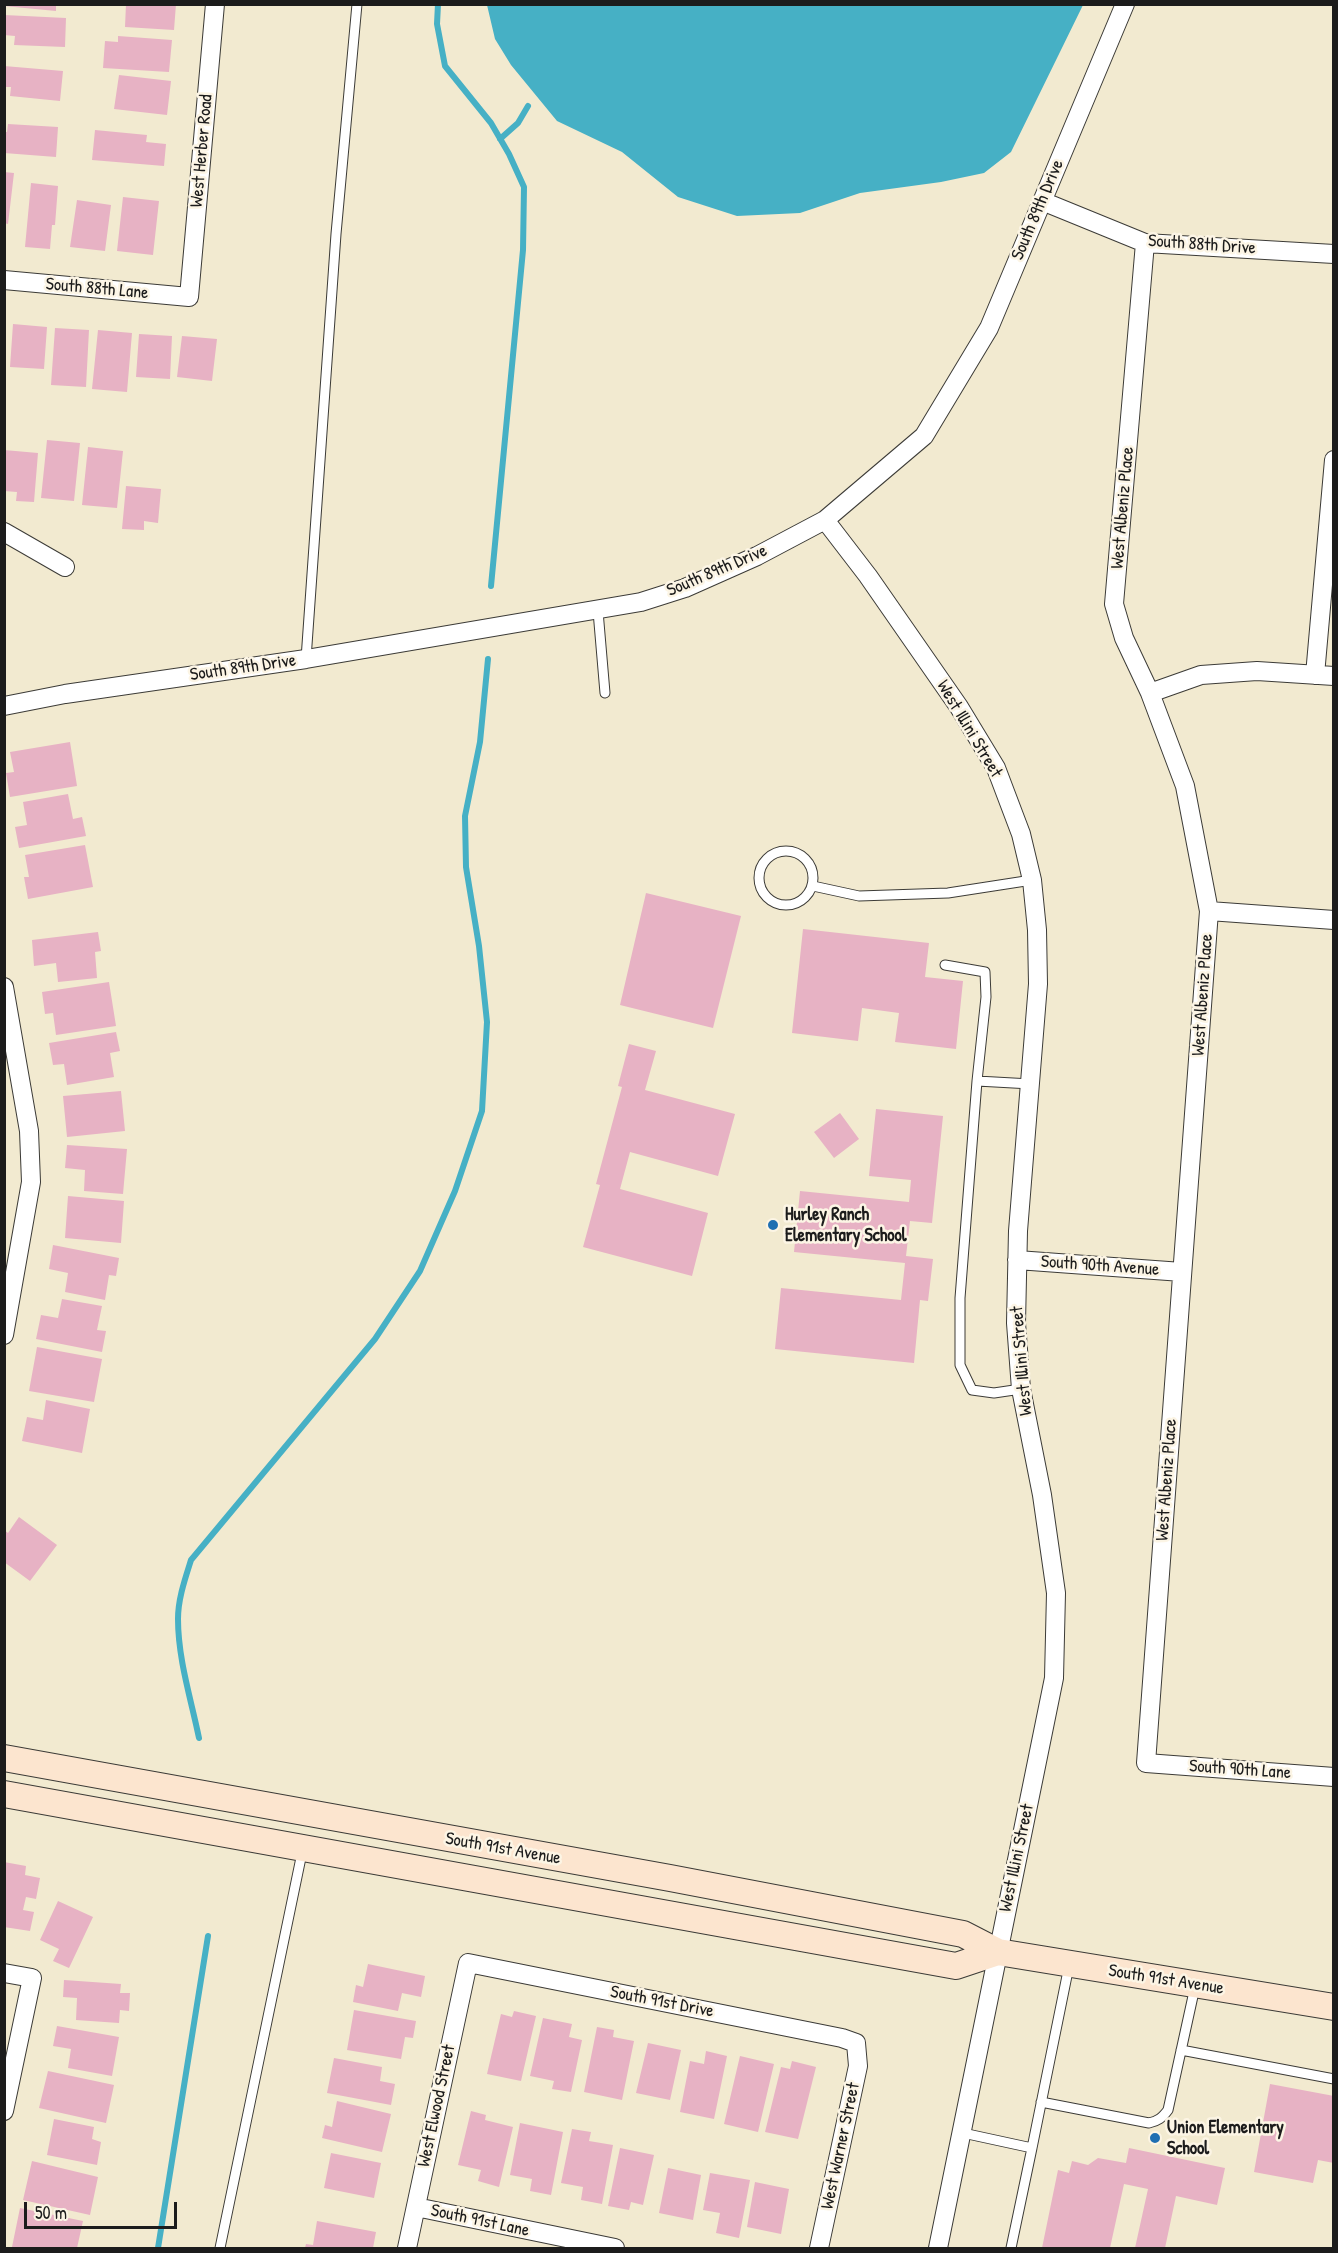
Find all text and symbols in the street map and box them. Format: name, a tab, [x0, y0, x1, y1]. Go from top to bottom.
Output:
street label: West Herber Road	[186, 94, 218, 208]
street label: South 89th Drive	[1007, 157, 1069, 263]
street label: South 88th Drive	[1147, 230, 1257, 260]
street label: South 88th Lane	[45, 274, 149, 304]
street label: West Albeniz Place	[1107, 446, 1139, 570]
street label: South 89th Drive	[664, 540, 770, 602]
street label: South 89th Drive	[189, 650, 297, 686]
street label: West Illini Street	[931, 676, 1007, 782]
street label: West Albeniz Place	[1188, 933, 1218, 1057]
place label: Hurley Ranch Elementary School	[785, 1204, 906, 1246]
marker: Hurley Ranch Elementary School	[766, 1218, 780, 1232]
street label: South 90th Avenue	[1040, 1251, 1160, 1281]
street label: West Illini Street	[1006, 1305, 1038, 1417]
street label: West Albeniz Place	[1152, 1418, 1182, 1542]
street label: South 90th Lane	[1188, 1756, 1292, 1784]
street label: West Illini Street	[995, 1802, 1039, 1914]
street label: South 91st Avenue	[444, 1828, 562, 1870]
street label: South 91st Avenue	[1107, 1960, 1225, 2000]
street label: South 91st Drive	[608, 1981, 716, 2023]
street label: West Elwood Street	[414, 2043, 460, 2169]
street label: West Warner Street	[817, 2081, 865, 2211]
place label: Union Elementary School	[1167, 2117, 1284, 2160]
marker: Union Elementary School	[1148, 2131, 1162, 2145]
scale bar	[27, 2190, 180, 2228]
text: 50 m	[35, 2200, 67, 2225]
street label: South 91st Lane	[429, 2200, 531, 2242]

